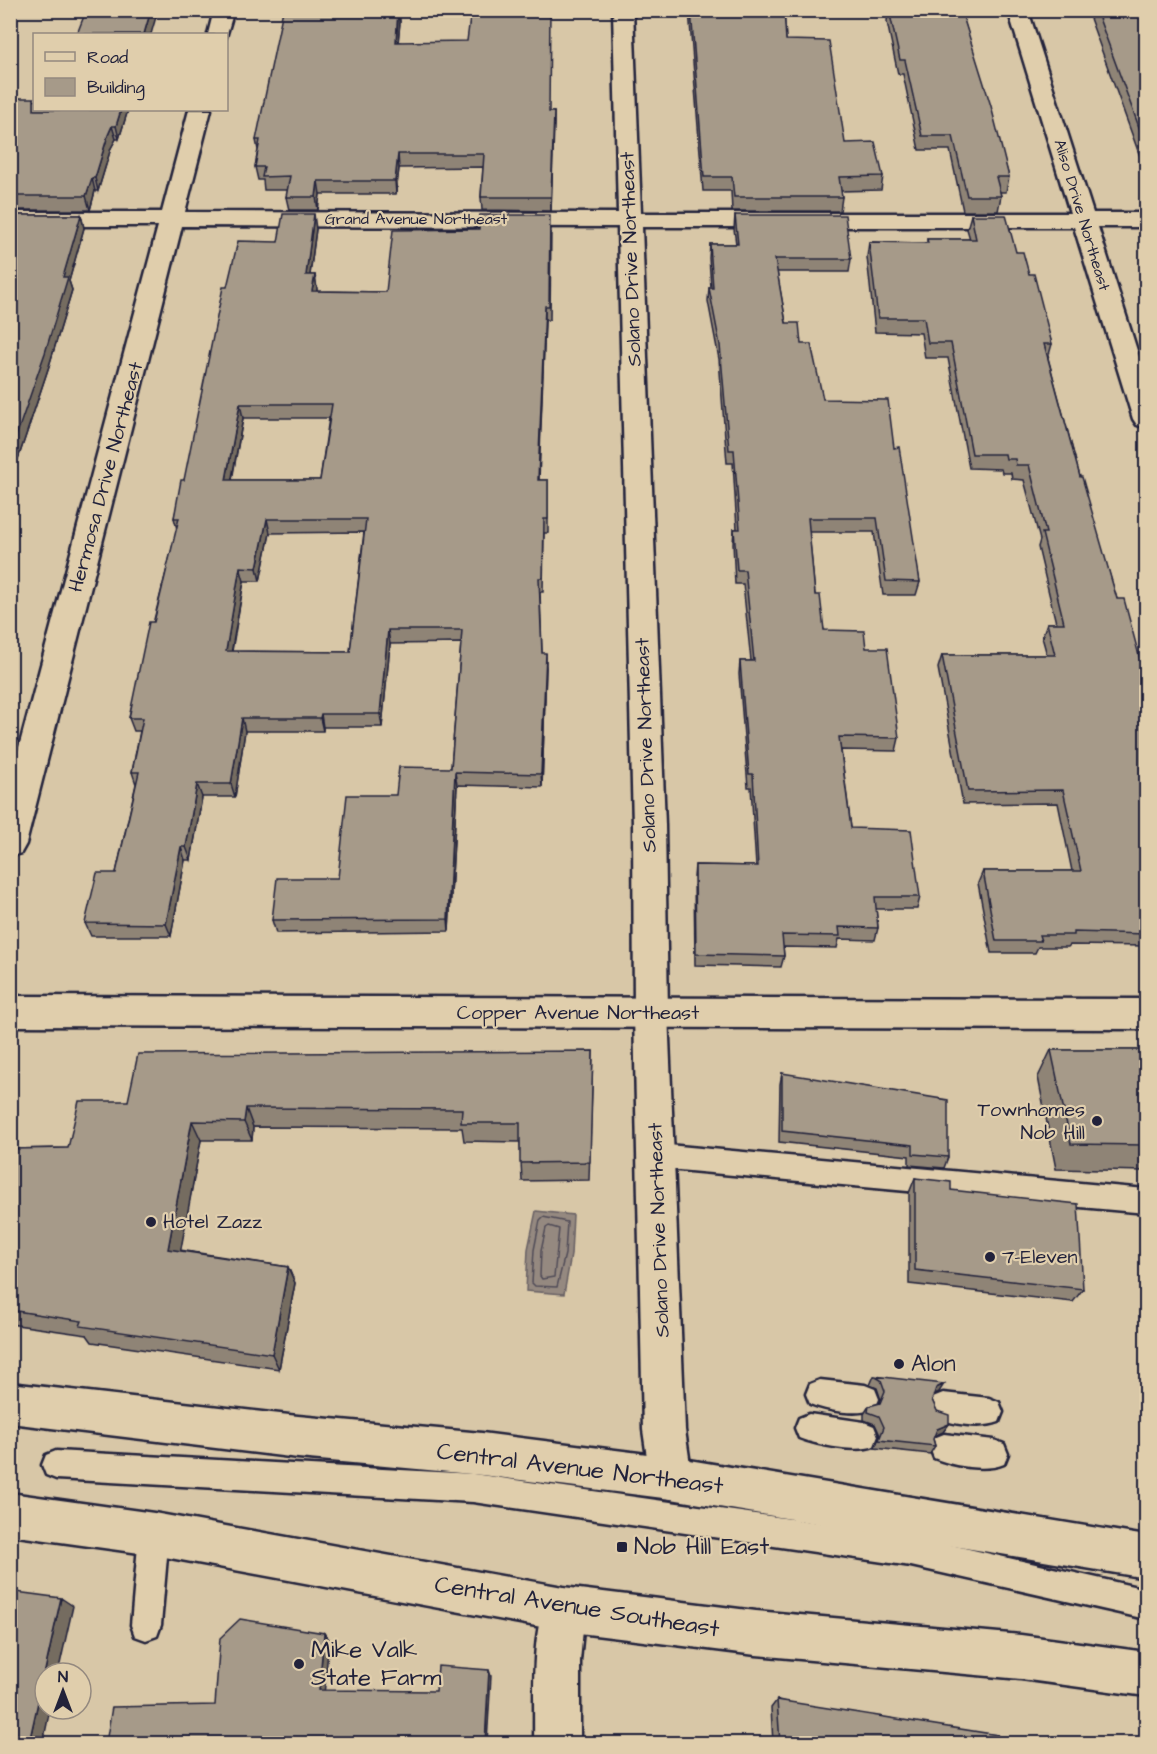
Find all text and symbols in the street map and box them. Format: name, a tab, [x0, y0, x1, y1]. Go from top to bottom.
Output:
legend	[33, 33, 228, 111]
text: Road	[87, 45, 128, 70]
text: Building	[87, 75, 145, 101]
street label: Aliso Drive Northeast	[1049, 137, 1116, 294]
street label: Solano Drive Northeast	[613, 151, 649, 367]
street label: Grand Avenue Northeast	[325, 208, 508, 230]
street label: Hermosa Drive Northeast	[62, 359, 150, 595]
street label: Solano Drive Northeast	[628, 637, 664, 853]
street label: Copper Avenue Northeast	[457, 999, 699, 1027]
place label: Townhomes Nob Hill	[978, 1096, 1085, 1147]
marker: Townhomes Nob Hill	[1090, 1114, 1104, 1128]
street label: Solano Drive Northeast	[641, 1122, 677, 1338]
place label: Hotel Zazz	[163, 1208, 262, 1236]
marker: Hotel Zazz	[144, 1215, 158, 1229]
place label: 7-Eleven	[1002, 1243, 1078, 1271]
marker: 7-Eleven	[983, 1250, 997, 1264]
place label: Alon	[911, 1347, 956, 1381]
marker: Alon	[892, 1357, 906, 1371]
street label: Central Avenue Northeast	[435, 1435, 726, 1503]
place label: Nob Hill East	[634, 1530, 769, 1564]
marker: Nob Hill East	[615, 1540, 629, 1554]
street label: Central Avenue Southeast	[432, 1568, 722, 1646]
place label: Mike Valk State Farm	[311, 1633, 442, 1695]
marker: Mike Valk State Farm	[292, 1657, 306, 1671]
north arrow	[33, 1661, 93, 1721]
text: N	[58, 1666, 68, 1688]

